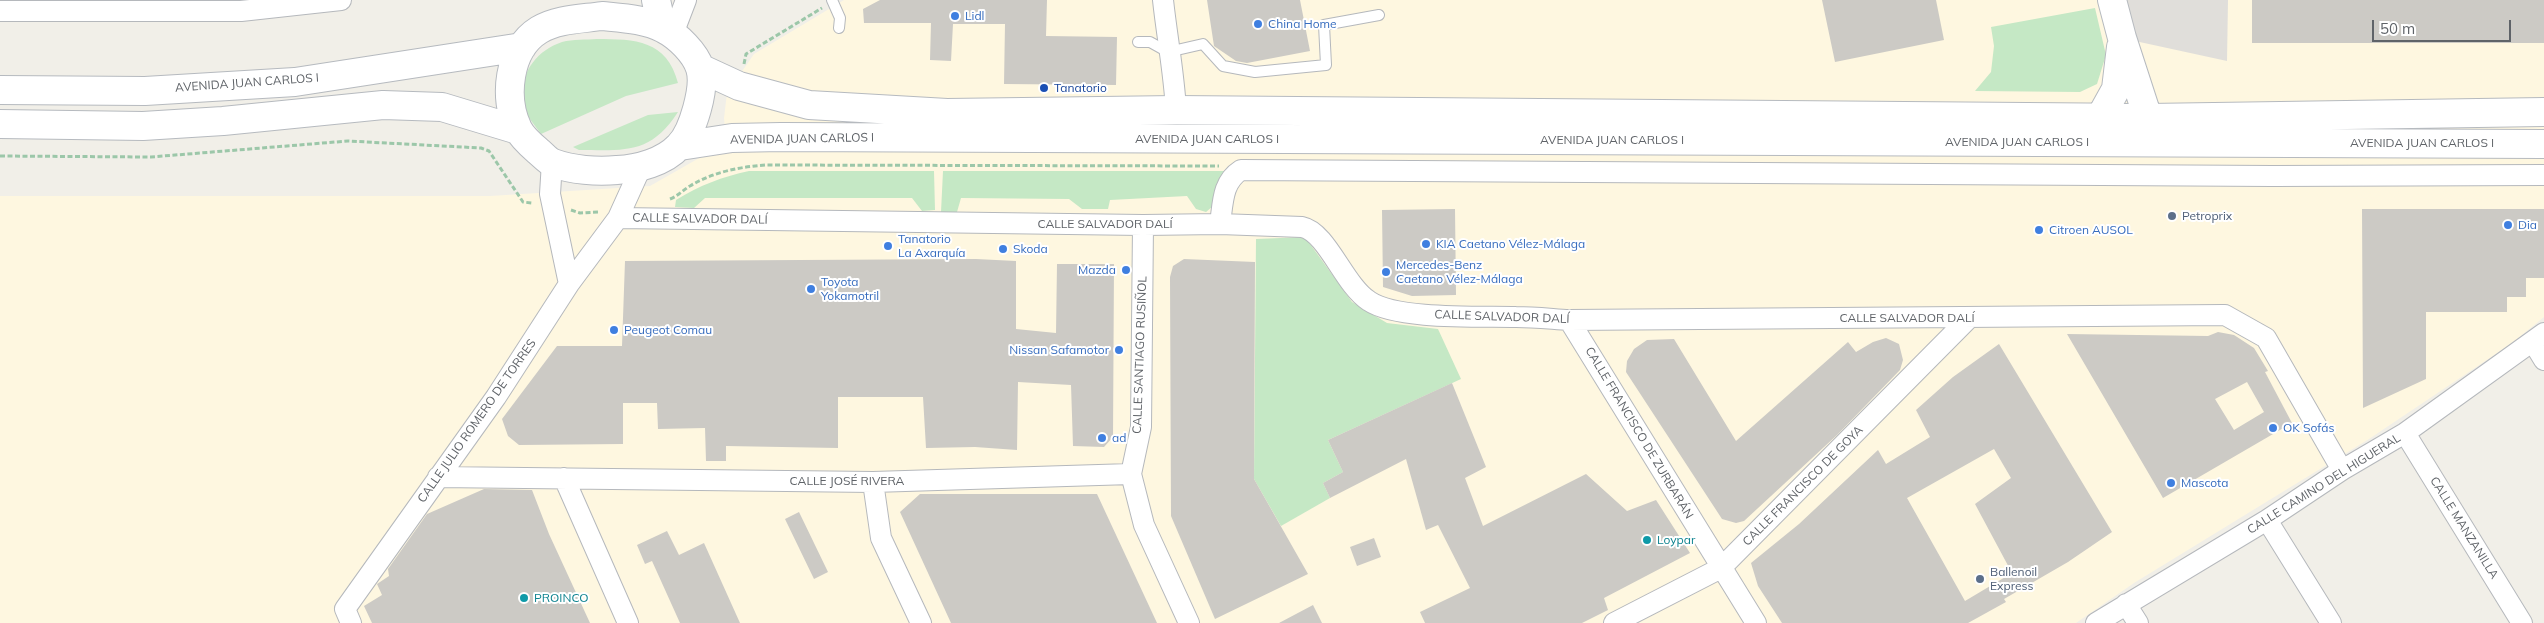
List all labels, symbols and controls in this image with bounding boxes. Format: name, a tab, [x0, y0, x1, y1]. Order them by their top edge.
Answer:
place label: Lidl	[965, 9, 984, 23]
marker: Lidl	[949, 10, 961, 22]
scale bar	[2374, 10, 2513, 42]
place label: China Home	[1268, 17, 1337, 31]
marker: China Home	[1252, 18, 1264, 30]
text: 50 m	[2380, 19, 2415, 38]
street label: AVENIDA JUAN CARLOS I	[175, 71, 319, 95]
place label: Tanatorio	[1054, 81, 1107, 95]
marker: Tanatorio	[1038, 82, 1050, 94]
street label: AVENIDA JUAN CARLOS I	[730, 131, 874, 147]
street label: AVENIDA JUAN CARLOS I	[1135, 132, 1279, 146]
street label: AVENIDA JUAN CARLOS I	[1540, 133, 1684, 147]
street label: AVENIDA JUAN CARLOS I	[1945, 135, 2089, 149]
street label: AVENIDA JUAN CARLOS I	[2350, 136, 2494, 150]
place label: Petroprix	[2182, 209, 2232, 223]
marker: Petroprix	[2166, 210, 2178, 222]
street label: CALLE SALVADOR DALÍ	[632, 211, 768, 227]
street label: CALLE SALVADOR DALÍ	[1037, 217, 1173, 231]
place label: Dia	[2518, 218, 2537, 232]
marker: Dia	[2502, 219, 2514, 231]
place label: Citroen AUSOL	[2049, 223, 2133, 237]
marker: Citroen AUSOL	[2033, 224, 2045, 236]
place label: Tanatorio La Axarquía	[898, 232, 965, 260]
place label: KIA Caetano Vélez-Málaga	[1436, 237, 1585, 251]
marker: KIA Caetano Vélez-Málaga	[1420, 238, 1432, 250]
marker: Tanatorio La Axarquía	[882, 240, 894, 252]
place label: Skoda	[1013, 242, 1048, 256]
marker: Skoda	[997, 243, 1009, 255]
place label: Mercedes-Benz Caetano Vélez-Málaga	[1396, 258, 1523, 286]
place label: Mazda	[1078, 263, 1116, 277]
marker: Mazda	[1120, 264, 1132, 276]
marker: Mercedes-Benz Caetano Vélez-Málaga	[1380, 266, 1392, 278]
place label: Toyota Yokamotril	[821, 275, 879, 303]
street label: CALLE SANTIAGO RUSIÑOL	[1130, 276, 1150, 434]
marker: Toyota Yokamotril	[805, 283, 817, 295]
street label: CALLE SALVADOR DALÍ	[1434, 307, 1570, 327]
street label: CALLE SALVADOR DALÍ	[1839, 311, 1975, 325]
place label: Peugeot Comau	[624, 323, 712, 337]
marker: Peugeot Comau	[608, 324, 620, 336]
street label: CALLE JULIO ROMERO DE TORRES	[415, 336, 539, 506]
place label: Nissan Safamotor	[1009, 343, 1109, 357]
marker: Nissan Safamotor	[1113, 344, 1125, 356]
street label: CALLE FRANCISCO DE ZURBARÁN	[1582, 344, 1696, 522]
place label: OK Sofás	[2283, 421, 2334, 435]
marker: OK Sofás	[2267, 422, 2279, 434]
street label: CALLE FRANCISCO DE GOYA	[1740, 423, 1866, 549]
place label: ad	[1112, 431, 1126, 445]
street label: CALLE CAMINO DEL HIGUERAL	[2245, 431, 2403, 537]
marker: ad	[1096, 432, 1108, 444]
street label: CALLE JOSÉ RIVERA	[790, 474, 904, 488]
street label: CALLE MANZANILLA	[2427, 474, 2501, 582]
place label: Mascota	[2181, 476, 2228, 490]
marker: Mascota	[2165, 477, 2177, 489]
place label: Loypar	[1657, 533, 1695, 547]
marker: Loypar	[1641, 534, 1653, 546]
place label: Ballenoil Express	[1990, 565, 2037, 593]
marker: Ballenoil Express	[1974, 573, 1986, 585]
place label: PROINCO	[534, 591, 589, 605]
marker: PROINCO	[518, 592, 530, 604]

